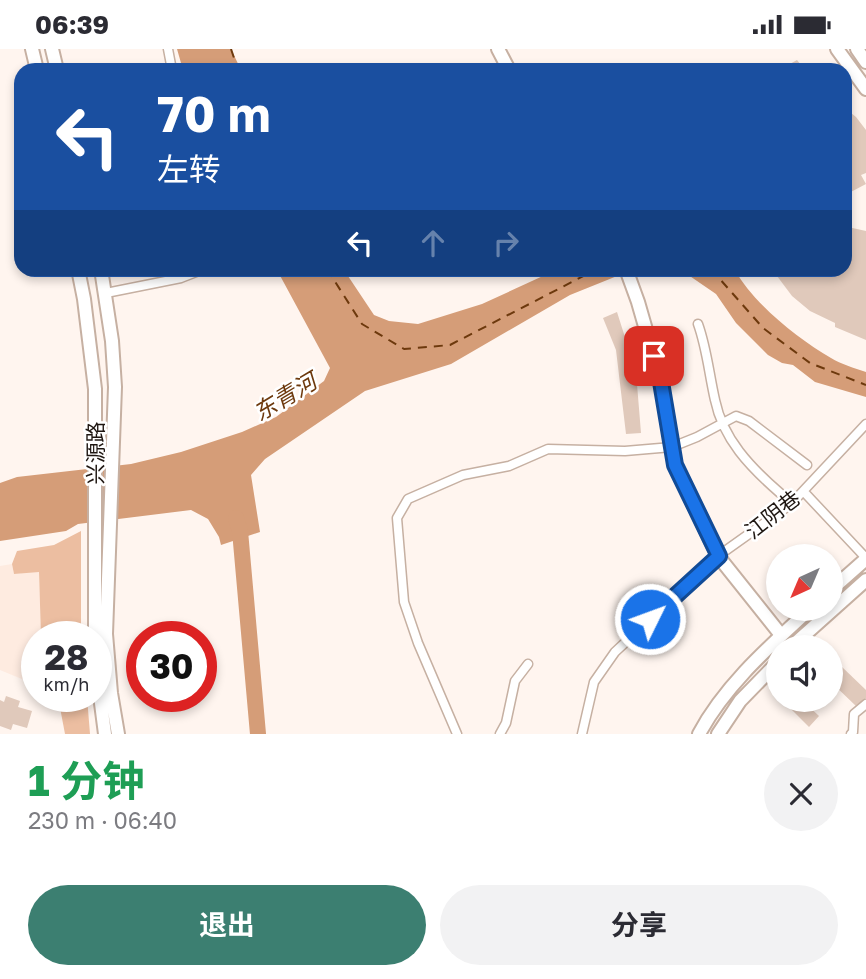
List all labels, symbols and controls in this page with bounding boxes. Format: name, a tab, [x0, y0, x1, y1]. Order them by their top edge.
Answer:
text: 06:39	[35, 9, 109, 40]
text: 70 m	[157, 84, 271, 143]
icon: left	[42, 91, 133, 182]
text: 左转	[157, 150, 221, 188]
icon: left	[341, 224, 379, 262]
icon: ahead	[414, 224, 452, 262]
icon: right	[487, 224, 525, 262]
pin	[624, 326, 684, 386]
icon: arrive	[635, 337, 673, 375]
water label: 东青河	[248, 364, 325, 426]
street label: 兴源路	[82, 422, 108, 485]
street label: 江阴巷	[740, 485, 805, 544]
north arrow	[766, 544, 844, 621]
map controls	[766, 544, 843, 712]
position arrow	[613, 582, 687, 656]
speed limit sign: 30	[126, 621, 217, 712]
button: sound	[766, 635, 843, 712]
text: 28	[45, 636, 88, 678]
text: km/h	[44, 673, 89, 695]
text: 1 分钟	[28, 755, 144, 805]
button: close	[764, 757, 838, 831]
text: 230 m · 06:40	[28, 806, 177, 834]
button: 退出	[28, 885, 426, 965]
button: 分享	[440, 885, 838, 965]

